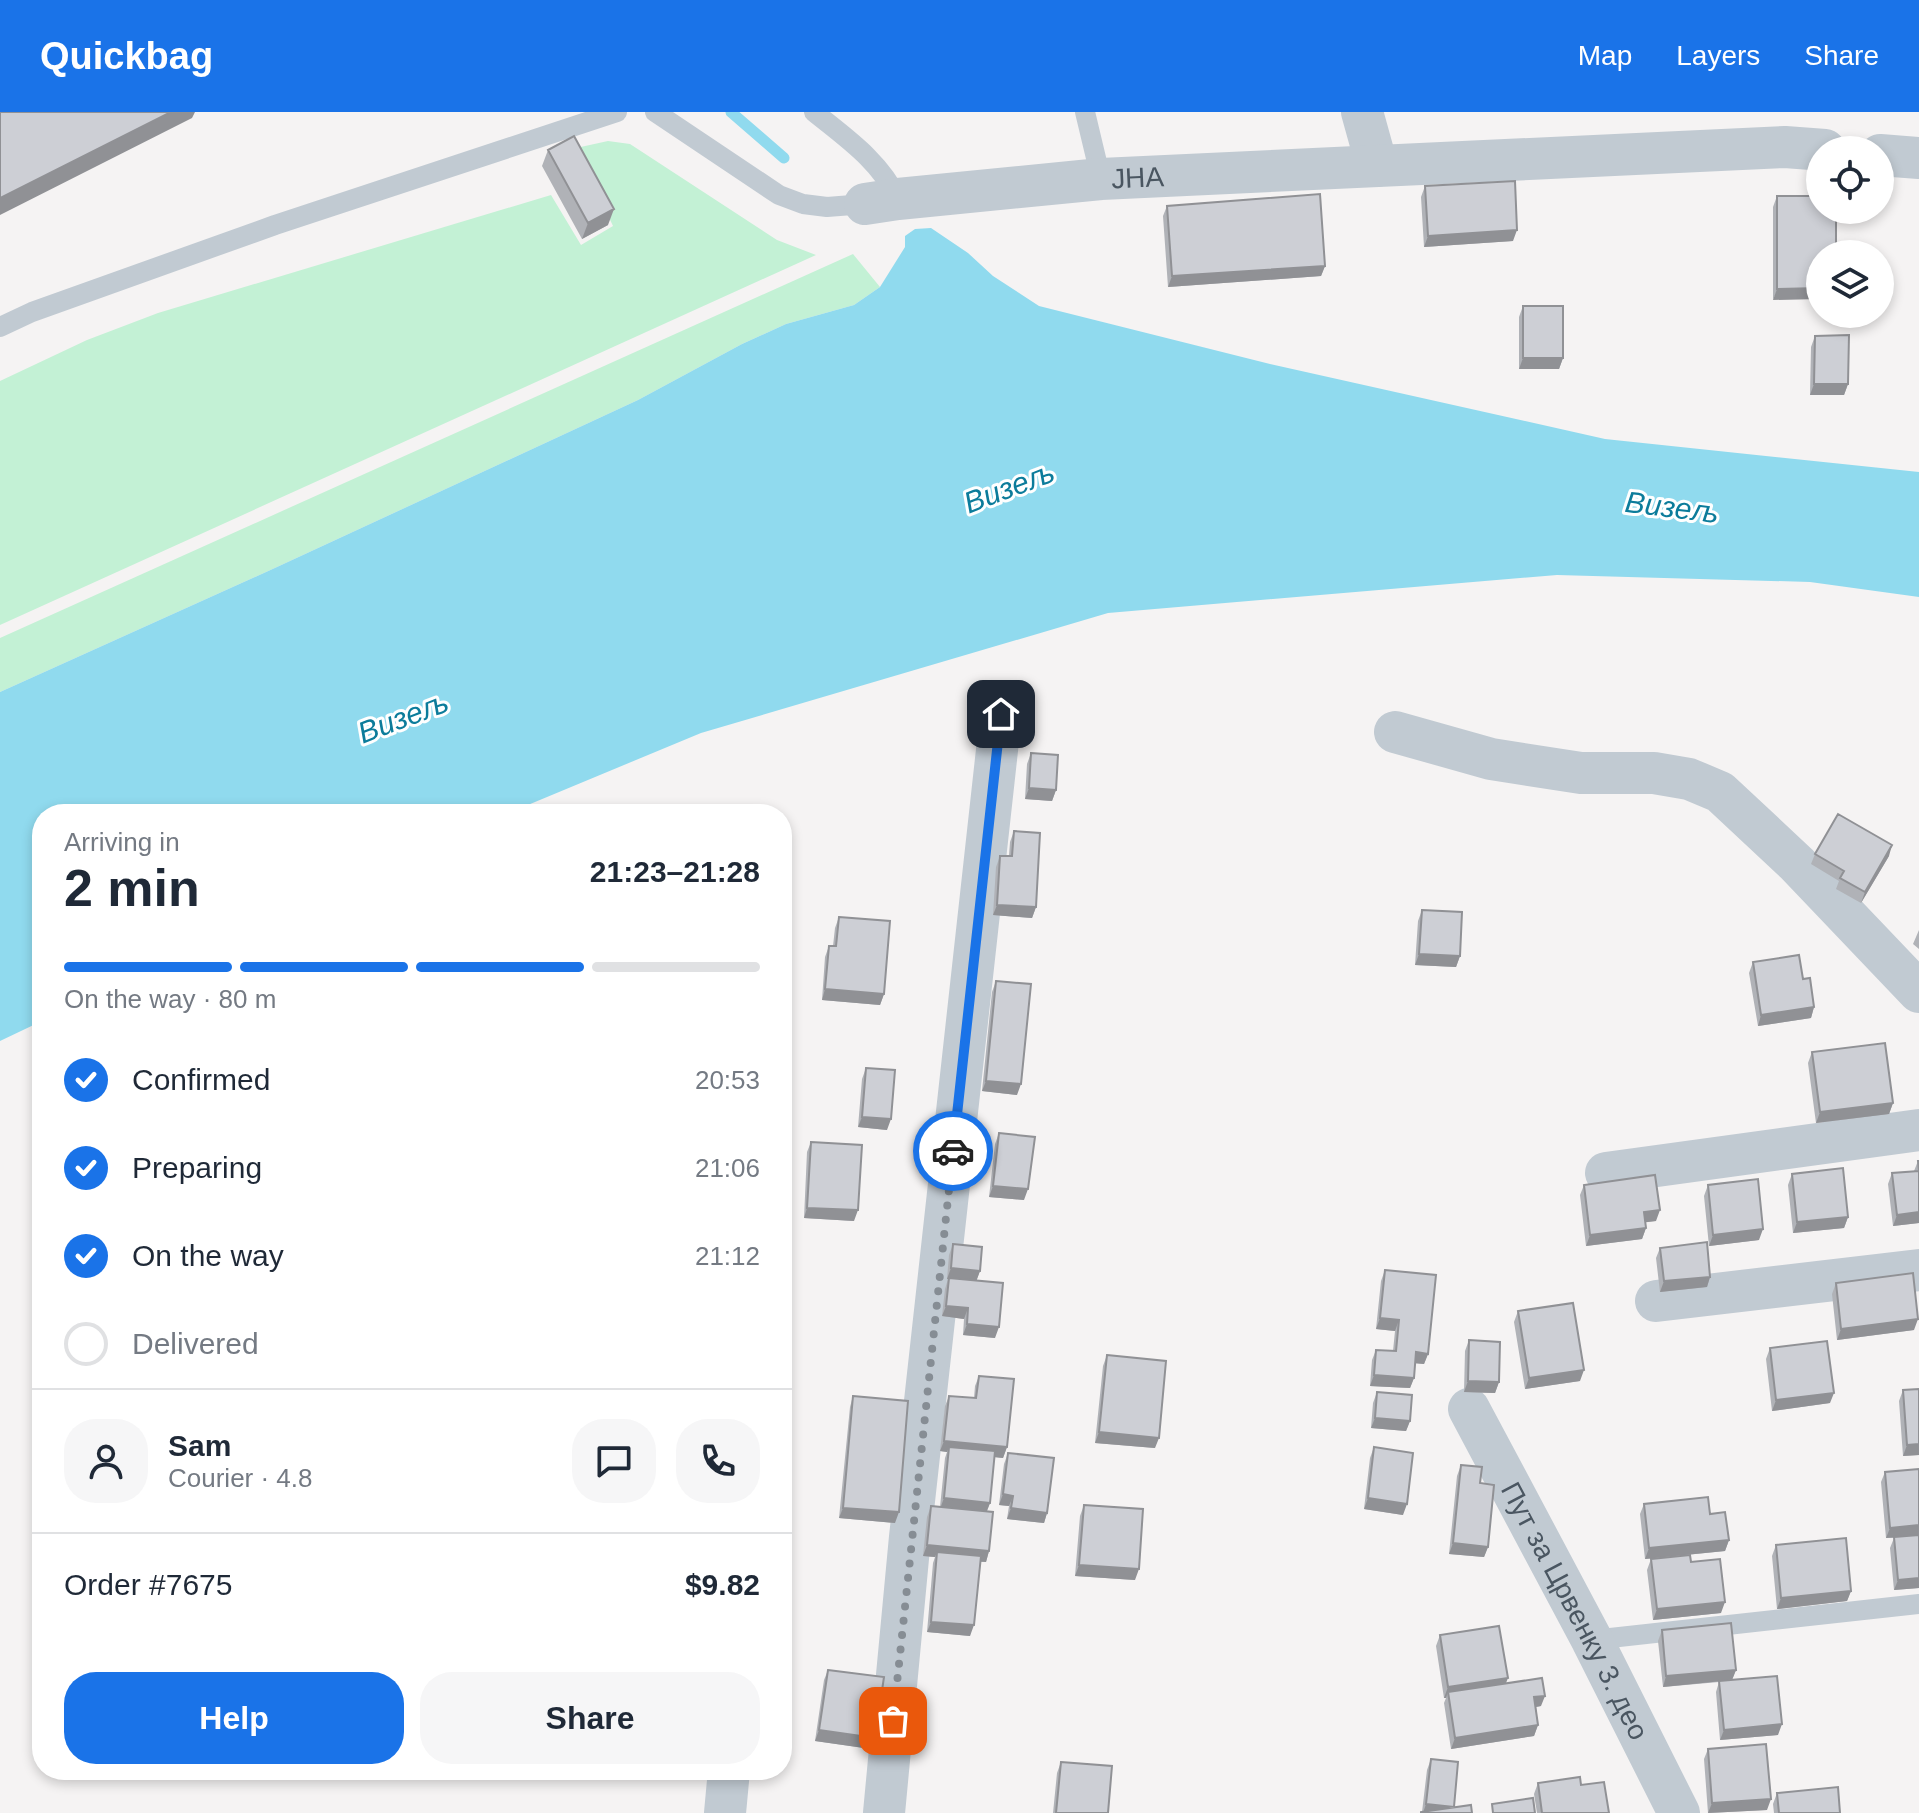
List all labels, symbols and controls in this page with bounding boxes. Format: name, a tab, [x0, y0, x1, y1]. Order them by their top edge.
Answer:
text: Quickbag	[40, 35, 213, 77]
text: Map	[1578, 40, 1632, 71]
text: Layers	[1676, 40, 1760, 71]
text: Share	[1804, 40, 1879, 71]
map controls	[1806, 136, 1894, 328]
button: locate	[1806, 136, 1894, 224]
street label: ЈНА	[1110, 161, 1165, 194]
button: layers	[1806, 240, 1894, 328]
water label: Визељ	[959, 455, 1059, 519]
water label: Визељ	[1623, 485, 1721, 529]
pin	[967, 680, 1035, 748]
water label: Визељ	[353, 685, 453, 749]
icon: home	[979, 692, 1023, 736]
text: Arriving in	[64, 827, 180, 857]
text: 21:23–21:28	[590, 855, 760, 888]
text: 2 min	[64, 859, 200, 917]
text: On the way · 80 m	[64, 984, 276, 1014]
icon: check	[64, 1058, 108, 1102]
text: Confirmed	[132, 1063, 270, 1096]
text: 20:53	[695, 1065, 760, 1095]
courier	[913, 1111, 993, 1191]
icon: car	[931, 1129, 975, 1173]
icon: check	[64, 1146, 108, 1190]
text: Preparing	[132, 1151, 262, 1184]
text: 21:06	[695, 1153, 760, 1183]
icon: check	[64, 1234, 108, 1278]
text: On the way	[132, 1239, 284, 1272]
text: 21:12	[695, 1241, 760, 1271]
text: Delivered	[132, 1327, 259, 1360]
button: person	[64, 1419, 148, 1503]
button: chat	[572, 1419, 656, 1503]
button: phone	[676, 1419, 760, 1503]
text: Sam	[168, 1429, 231, 1462]
text: Courier · 4.8	[168, 1463, 313, 1493]
street label: Пут за Црвенку 3. део	[1495, 1477, 1655, 1745]
text: Order #7675	[64, 1568, 232, 1601]
text: $9.82	[685, 1568, 760, 1601]
button: Help	[64, 1672, 404, 1764]
button: Share	[420, 1672, 760, 1764]
pin	[859, 1687, 927, 1755]
icon: bag	[871, 1699, 915, 1743]

